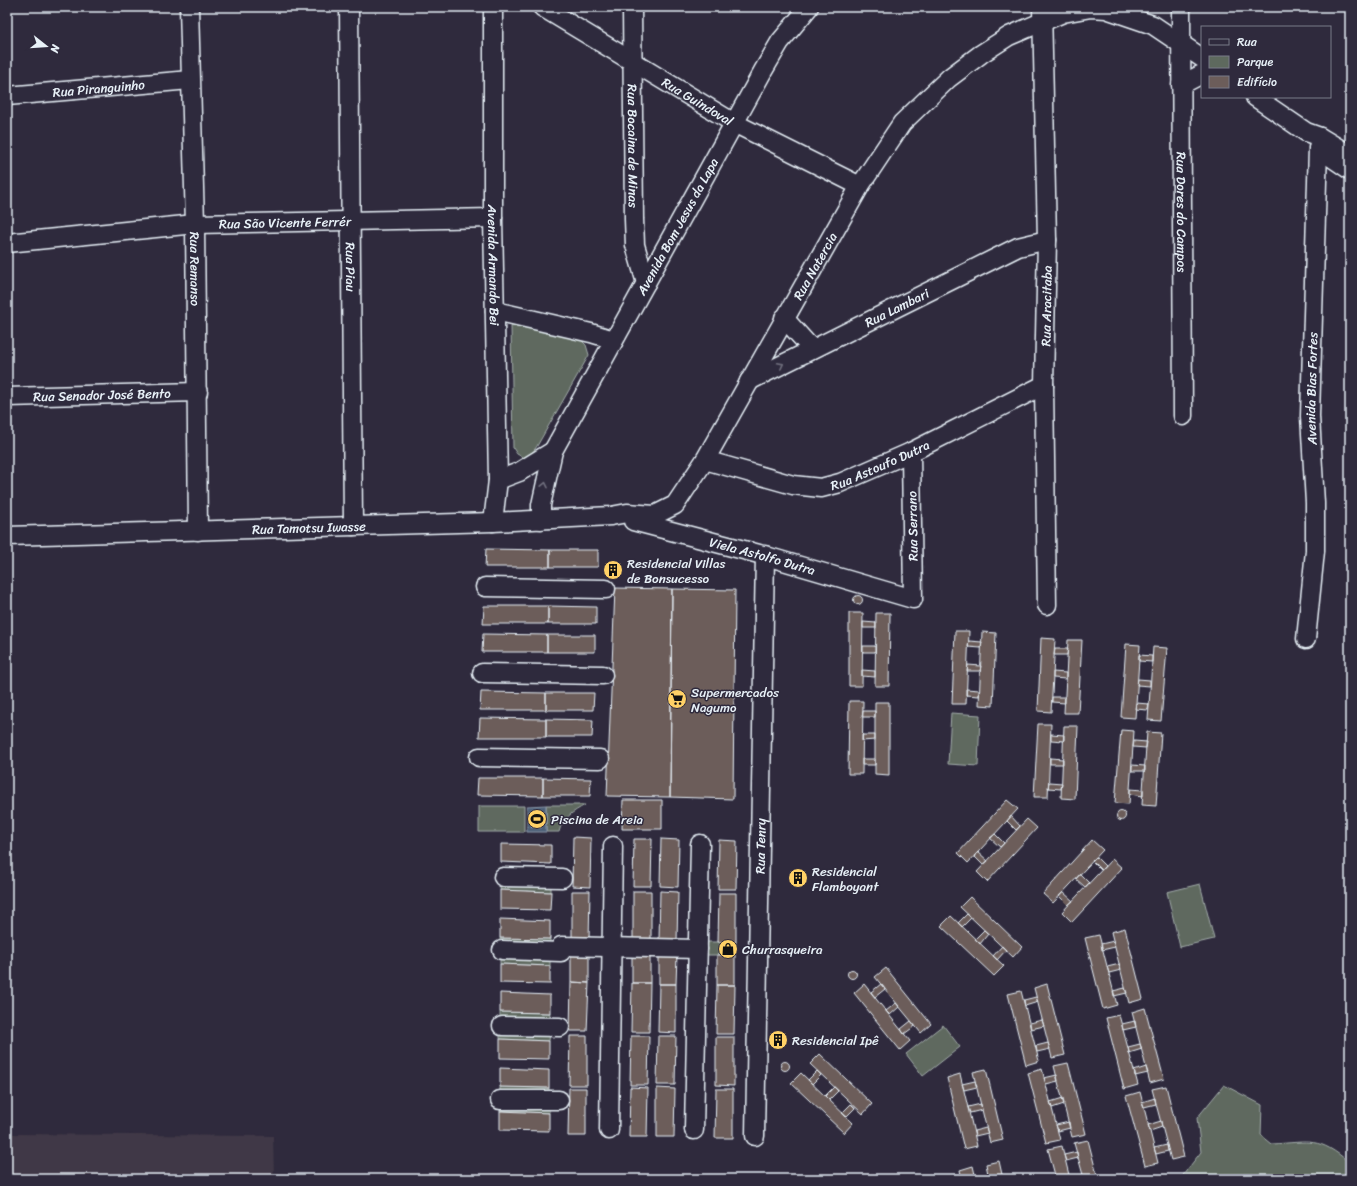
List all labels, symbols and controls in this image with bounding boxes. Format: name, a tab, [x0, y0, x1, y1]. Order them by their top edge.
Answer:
north arrow	[26, 26, 66, 66]
legend	[1201, 26, 1331, 98]
text: Rua	[1237, 31, 1258, 53]
text: N	[45, 41, 66, 56]
text: Parque	[1237, 51, 1274, 73]
street label: Rua Guindoval	[657, 71, 738, 132]
text: Edifício	[1237, 71, 1277, 93]
street label: Rua Piranguinho	[52, 73, 146, 104]
street label: Rua Bocaina de Minas	[621, 84, 645, 208]
street label: Rua Dores do Campos	[1170, 152, 1193, 273]
street label: Avenida Bom Jesus da Lapa	[630, 153, 725, 300]
street label: Avenida Armando Bei	[481, 203, 506, 326]
street label: Rua São Vicente Ferrér	[219, 210, 352, 236]
street label: Rua Natercia	[787, 228, 844, 304]
street label: Rua Remanso	[183, 232, 207, 307]
street label: Rua Piau	[339, 242, 362, 292]
street label: Rua Aracitaba	[1034, 265, 1059, 347]
street label: Rua Lambari	[861, 282, 934, 334]
street label: Avenida Bias Fortes	[1299, 331, 1325, 447]
one-way arrow	[776, 362, 784, 370]
street label: Rua Senador José Bento	[33, 382, 171, 408]
street label: Rua Astoufo Dutra	[828, 433, 934, 497]
one-way arrow	[541, 482, 549, 488]
street label: Rua Serrano	[900, 490, 925, 561]
street label: Rua Tamotsu Iwasse	[252, 515, 366, 541]
street label: Viela Astolfo Dutra	[707, 530, 819, 582]
place label: Residencial Villas de Bonsucesso	[627, 552, 725, 590]
building icon: Residencial Villas de Bonsucesso	[602, 559, 624, 581]
place label: Supermercados Nagumo	[691, 681, 780, 719]
supermarket icon: Supermercados Nagumo	[666, 688, 688, 710]
sports icon: Piscina de Areia	[526, 808, 548, 830]
place label: Piscina de Areia	[551, 808, 644, 831]
street label: Rua Tenry	[749, 818, 772, 874]
place label: Residencial Flamboyant	[812, 860, 879, 898]
building icon: Residencial Flamboyant	[787, 867, 809, 889]
shop icon: Churrasqueira	[717, 938, 739, 960]
place label: Churrasqueira	[742, 938, 823, 961]
building icon: Residencial Ipê	[767, 1029, 789, 1051]
place label: Residencial Ipê	[792, 1029, 879, 1052]

